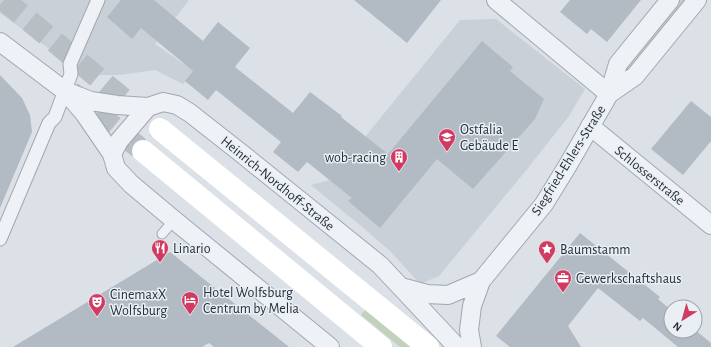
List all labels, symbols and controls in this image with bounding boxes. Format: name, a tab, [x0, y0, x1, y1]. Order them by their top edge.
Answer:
street label: Siegfried-Ehlers-Straße	[529, 103, 608, 218]
place label: Ostfalia Gebäude E	[460, 123, 518, 153]
school or university icon: Ostfalia Gebäude E	[437, 127, 457, 152]
street label: Heinrich-Nordhoff-Straße	[218, 134, 337, 234]
street label: Schlosserstraße	[612, 143, 687, 208]
building icon: wob-racing	[389, 147, 409, 172]
place label: wob-racing	[325, 151, 386, 165]
restaurant icon: Linario	[150, 238, 170, 263]
place icon: Baumstamm	[537, 239, 557, 264]
place label: Linario	[173, 242, 211, 256]
place label: Baumstamm	[560, 243, 630, 257]
office icon: Gewerkschaftshaus	[553, 268, 573, 293]
place label: Gewerkschaftshaus	[576, 272, 681, 286]
place label: Hotel Wolfsburg Centrum by Melia	[203, 286, 300, 316]
place label: CinemaxX Wolfsburg	[110, 288, 167, 318]
hotel icon: Hotel Wolfsburg Centrum by Melia	[180, 290, 200, 315]
theatre icon: CinemaxX Wolfsburg	[87, 292, 107, 317]
north arrow	[663, 299, 703, 339]
text: N	[671, 320, 684, 333]

